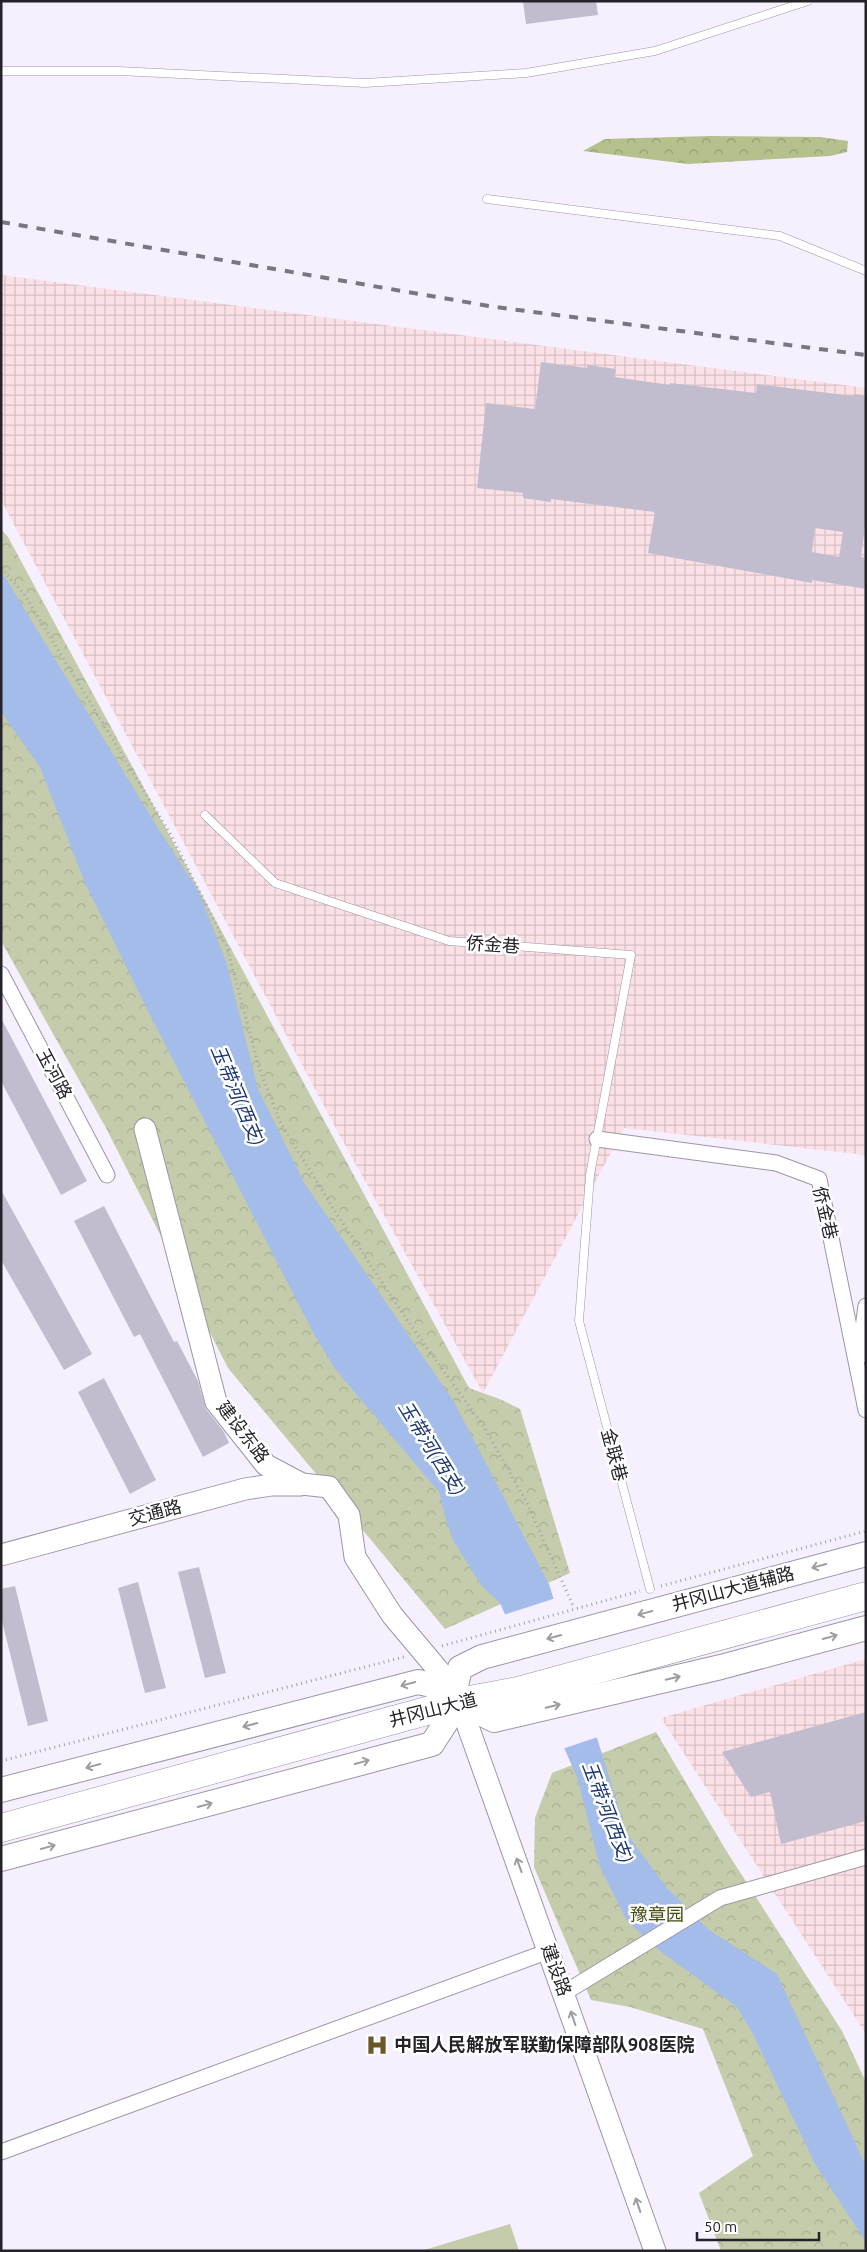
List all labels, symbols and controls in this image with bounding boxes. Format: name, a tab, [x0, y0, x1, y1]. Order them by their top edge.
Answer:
street label: 侨金巷	[465, 932, 521, 956]
water label: 玉带河(西支)	[207, 1041, 269, 1149]
street label: 玉河路	[33, 1045, 76, 1102]
street label: 侨金巷	[810, 1184, 842, 1241]
street label: 建设东路	[214, 1397, 274, 1466]
water label: 玉带河(西支)	[394, 1397, 470, 1499]
street label: 金联巷	[598, 1426, 632, 1483]
street label: 交通路	[126, 1495, 183, 1529]
street label: 井冈山大道辅路	[669, 1562, 796, 1614]
one-way arrow	[811, 1562, 827, 1572]
one-way arrow	[637, 1609, 653, 1618]
one-way arrow	[822, 1632, 838, 1642]
one-way arrow	[546, 1633, 562, 1643]
one-way arrow	[664, 1673, 680, 1682]
one-way arrow	[400, 1680, 416, 1690]
street label: 井冈山大道	[387, 1688, 479, 1730]
one-way arrow	[545, 1701, 561, 1710]
one-way arrow	[243, 1721, 259, 1730]
one-way arrow	[354, 1757, 370, 1767]
water label: 玉带河(西支)	[579, 1758, 637, 1866]
one-way arrow	[86, 1762, 102, 1771]
one-way arrow	[197, 1799, 213, 1809]
one-way arrow	[40, 1842, 56, 1851]
one-way arrow	[514, 1858, 523, 1873]
park label: 豫章园	[630, 1904, 684, 1924]
street label: 建设路	[538, 1941, 576, 1998]
one-way arrow	[568, 2011, 577, 2027]
hospital icon: 中国人民解放军联勤保障部队908医院	[364, 2032, 390, 2058]
place label: 中国人民解放军联勤保障部队908医院	[394, 2034, 694, 2054]
one-way arrow	[633, 2197, 643, 2213]
scale bar	[697, 2210, 820, 2242]
text: 50 m	[704, 2218, 737, 2235]

